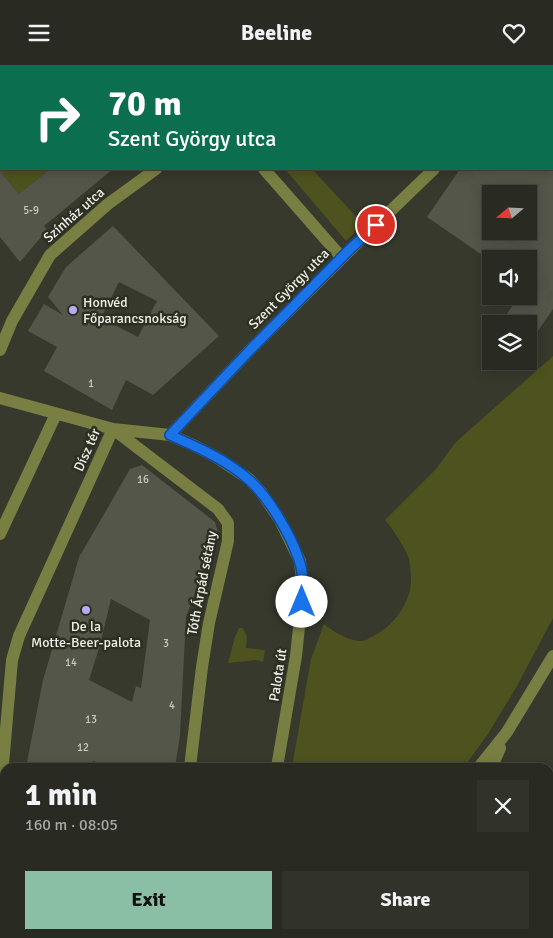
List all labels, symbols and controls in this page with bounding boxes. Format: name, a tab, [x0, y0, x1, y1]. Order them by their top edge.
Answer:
icon: menu	[25, 19, 53, 47]
text: Beeline	[241, 19, 312, 46]
icon: heart	[500, 19, 528, 47]
text: 70 m	[108, 82, 182, 125]
icon: right	[25, 85, 90, 150]
text: Szent György utca	[108, 125, 276, 152]
street label: Színház utca	[40, 184, 108, 246]
north arrow	[482, 185, 538, 240]
map controls	[482, 185, 537, 370]
house number: 5-9	[23, 204, 39, 217]
pin	[355, 204, 397, 246]
icon: arrive	[362, 211, 390, 239]
street label: Szent György utca	[245, 245, 333, 333]
button: sound	[482, 250, 537, 305]
place label: Honvéd Főparancsnokság	[83, 294, 187, 327]
marker: Honvéd Főparancsnokság	[67, 304, 79, 316]
button: layers	[482, 315, 537, 370]
house number: 1	[88, 377, 94, 390]
street label: Dísz tér	[70, 425, 104, 474]
house number: 16	[137, 473, 149, 486]
street label: Tóth Árpád sétány	[184, 529, 221, 637]
position arrow	[275, 575, 327, 627]
marker: De la Motte-Beer-palota	[80, 604, 92, 616]
place label: De la Motte-Beer-palota	[31, 618, 141, 651]
house number: 3	[163, 637, 169, 650]
street label: Palota út	[265, 647, 291, 703]
house number: 14	[65, 656, 77, 669]
house number: 4	[169, 699, 175, 712]
house number: 13	[85, 713, 97, 726]
house number: 12	[77, 741, 89, 754]
text: 1 min	[25, 777, 97, 814]
button: close	[477, 780, 529, 832]
text: 160 m · 08:05	[25, 815, 118, 835]
button: Exit	[25, 871, 272, 929]
button: Share	[282, 871, 529, 929]

